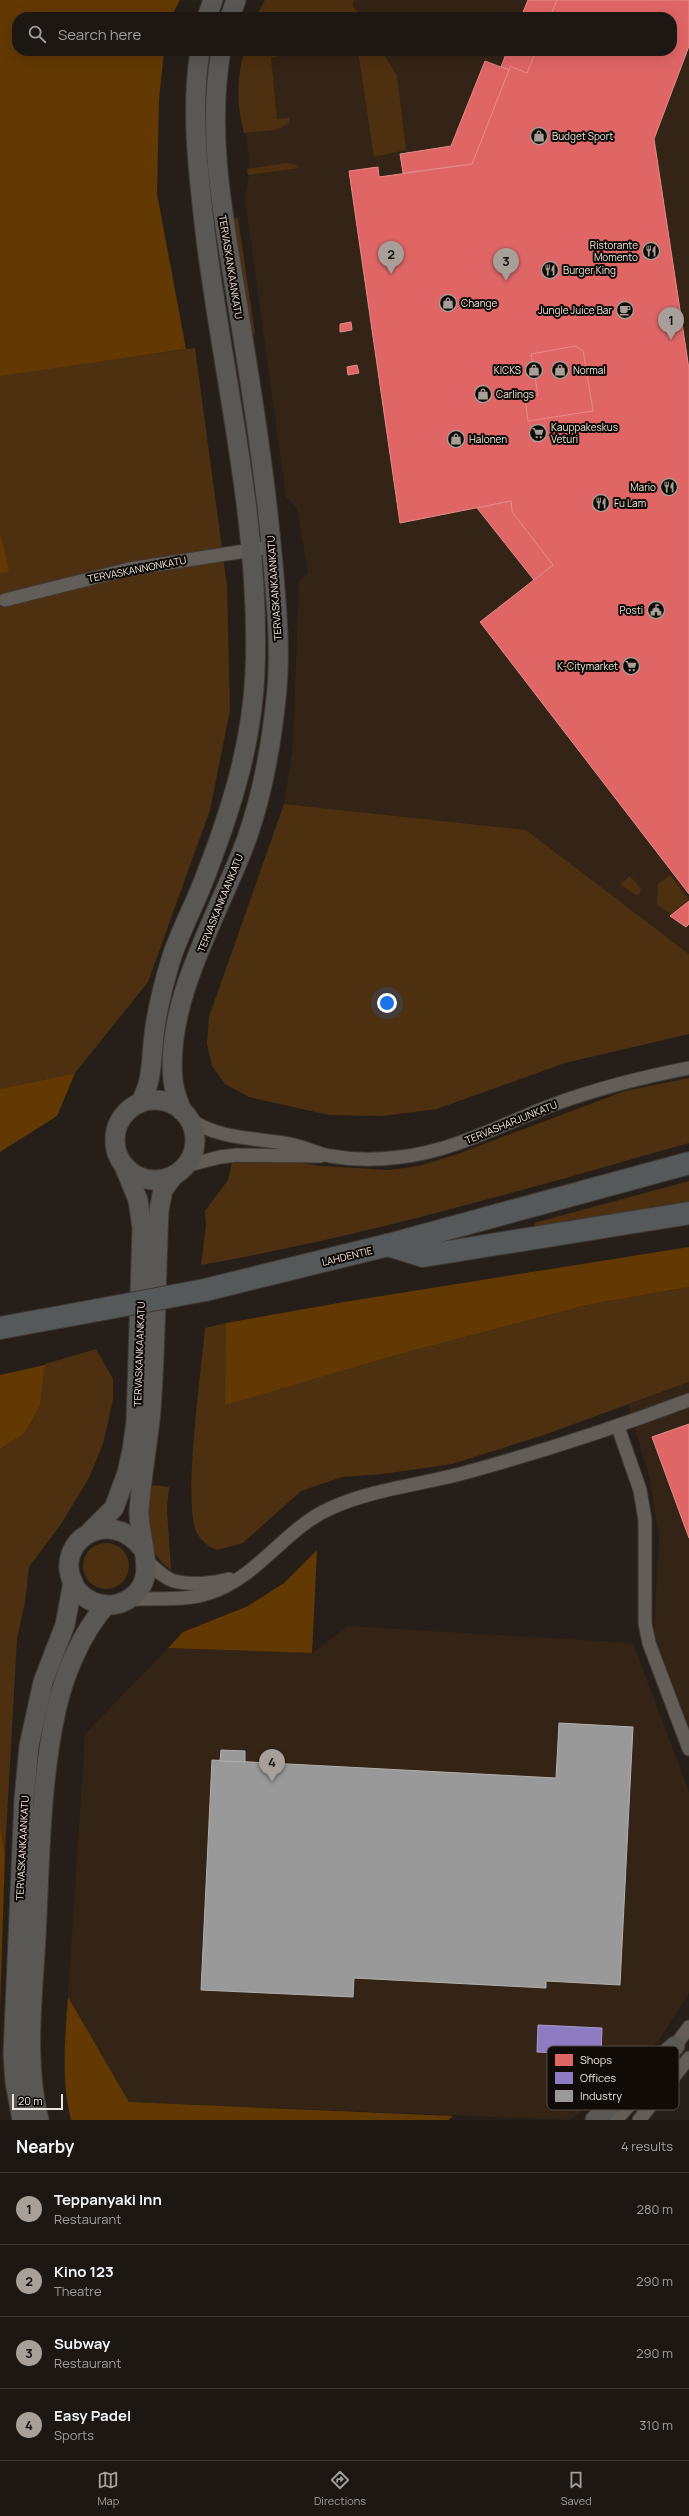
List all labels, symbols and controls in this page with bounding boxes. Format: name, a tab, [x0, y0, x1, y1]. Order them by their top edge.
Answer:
search box	[12, 12, 677, 56]
icon: search	[26, 23, 48, 45]
text: Search here	[58, 24, 141, 45]
shop icon: Budget Sport	[529, 126, 549, 146]
place label: Budget Sport	[552, 129, 613, 143]
street label: TERVASKANKAANKATU	[216, 214, 246, 320]
place label: Ristorante Momento	[590, 238, 638, 264]
pin: 2	[378, 241, 404, 274]
restaurant icon: Ristorante Momento	[641, 241, 661, 261]
pin: 3	[493, 248, 519, 281]
restaurant icon: Burger King	[540, 260, 560, 280]
place label: Burger King	[563, 263, 616, 277]
shop icon: Change	[438, 293, 458, 313]
place label: Change	[461, 296, 498, 310]
cafe icon: Jungle Juice Bar	[615, 300, 635, 320]
place label: Jungle Juice Bar	[538, 303, 612, 317]
pin: 1	[658, 307, 684, 340]
shop icon: KICKS	[524, 360, 544, 380]
shop icon: Normal	[550, 360, 570, 380]
place label: KICKS	[494, 363, 521, 377]
place label: Normal	[573, 363, 606, 377]
shop icon: Carlings	[473, 384, 493, 404]
place label: Carlings	[496, 387, 534, 401]
place label: Kauppakeskus Veturi	[551, 420, 618, 446]
supermarket icon: Kauppakeskus Veturi	[528, 423, 548, 443]
shop icon: Halonen	[446, 429, 466, 449]
place label: Halonen	[469, 432, 507, 446]
restaurant icon: Mario	[659, 477, 679, 497]
place label: Mario	[630, 480, 656, 494]
restaurant icon: Fu Lam	[591, 493, 611, 513]
place label: Fu Lam	[614, 496, 646, 510]
street label: TERVASKANKAANKATU	[263, 535, 285, 641]
street label: TERVASKANNONKATU	[86, 553, 188, 585]
public building icon: Posti	[646, 600, 666, 620]
place label: Posti	[620, 603, 643, 617]
supermarket icon: K-Citymarket	[621, 656, 641, 676]
place label: K-Citymarket	[557, 659, 618, 673]
street label: TERVASKANKAANKATU	[194, 852, 246, 954]
your location	[377, 993, 397, 1013]
street label: TERVASHARJUNKATU	[463, 1097, 559, 1147]
street label: LAHDENTIE	[320, 1243, 374, 1269]
street label: TERVASKANKAANKATU	[130, 1301, 148, 1407]
pin: 4	[259, 1749, 285, 1782]
street label: TERVASKANKAANKATU	[12, 1795, 32, 1901]
legend	[547, 2046, 679, 2110]
text: Shops	[580, 2052, 612, 2067]
text: Offices	[580, 2070, 616, 2085]
text: Industry	[580, 2088, 622, 2103]
scale bar	[12, 2092, 63, 2111]
text: 20 m	[18, 2093, 43, 2108]
text: Nearby	[16, 2135, 74, 2158]
text: 4 results	[621, 2137, 673, 2155]
text: Teppanyaki Inn	[54, 2189, 162, 2210]
text: 1	[26, 2200, 32, 2218]
text: 280 m	[636, 2200, 673, 2218]
text: Restaurant	[54, 2210, 121, 2228]
text: Kino 123	[54, 2261, 114, 2282]
text: 2	[25, 2272, 33, 2290]
text: 290 m	[636, 2272, 673, 2290]
text: Theatre	[54, 2282, 102, 2300]
text: Subway	[54, 2333, 110, 2354]
text: 3	[25, 2344, 33, 2362]
text: 290 m	[636, 2344, 673, 2362]
text: Restaurant	[54, 2354, 121, 2372]
text: Easy Padel	[54, 2405, 131, 2426]
text: 4	[25, 2416, 33, 2434]
text: 310 m	[639, 2416, 673, 2434]
text: Sports	[54, 2426, 94, 2444]
tab: Map	[97, 2469, 119, 2508]
tab: Directions	[314, 2469, 366, 2508]
tab: Saved	[561, 2469, 592, 2508]

